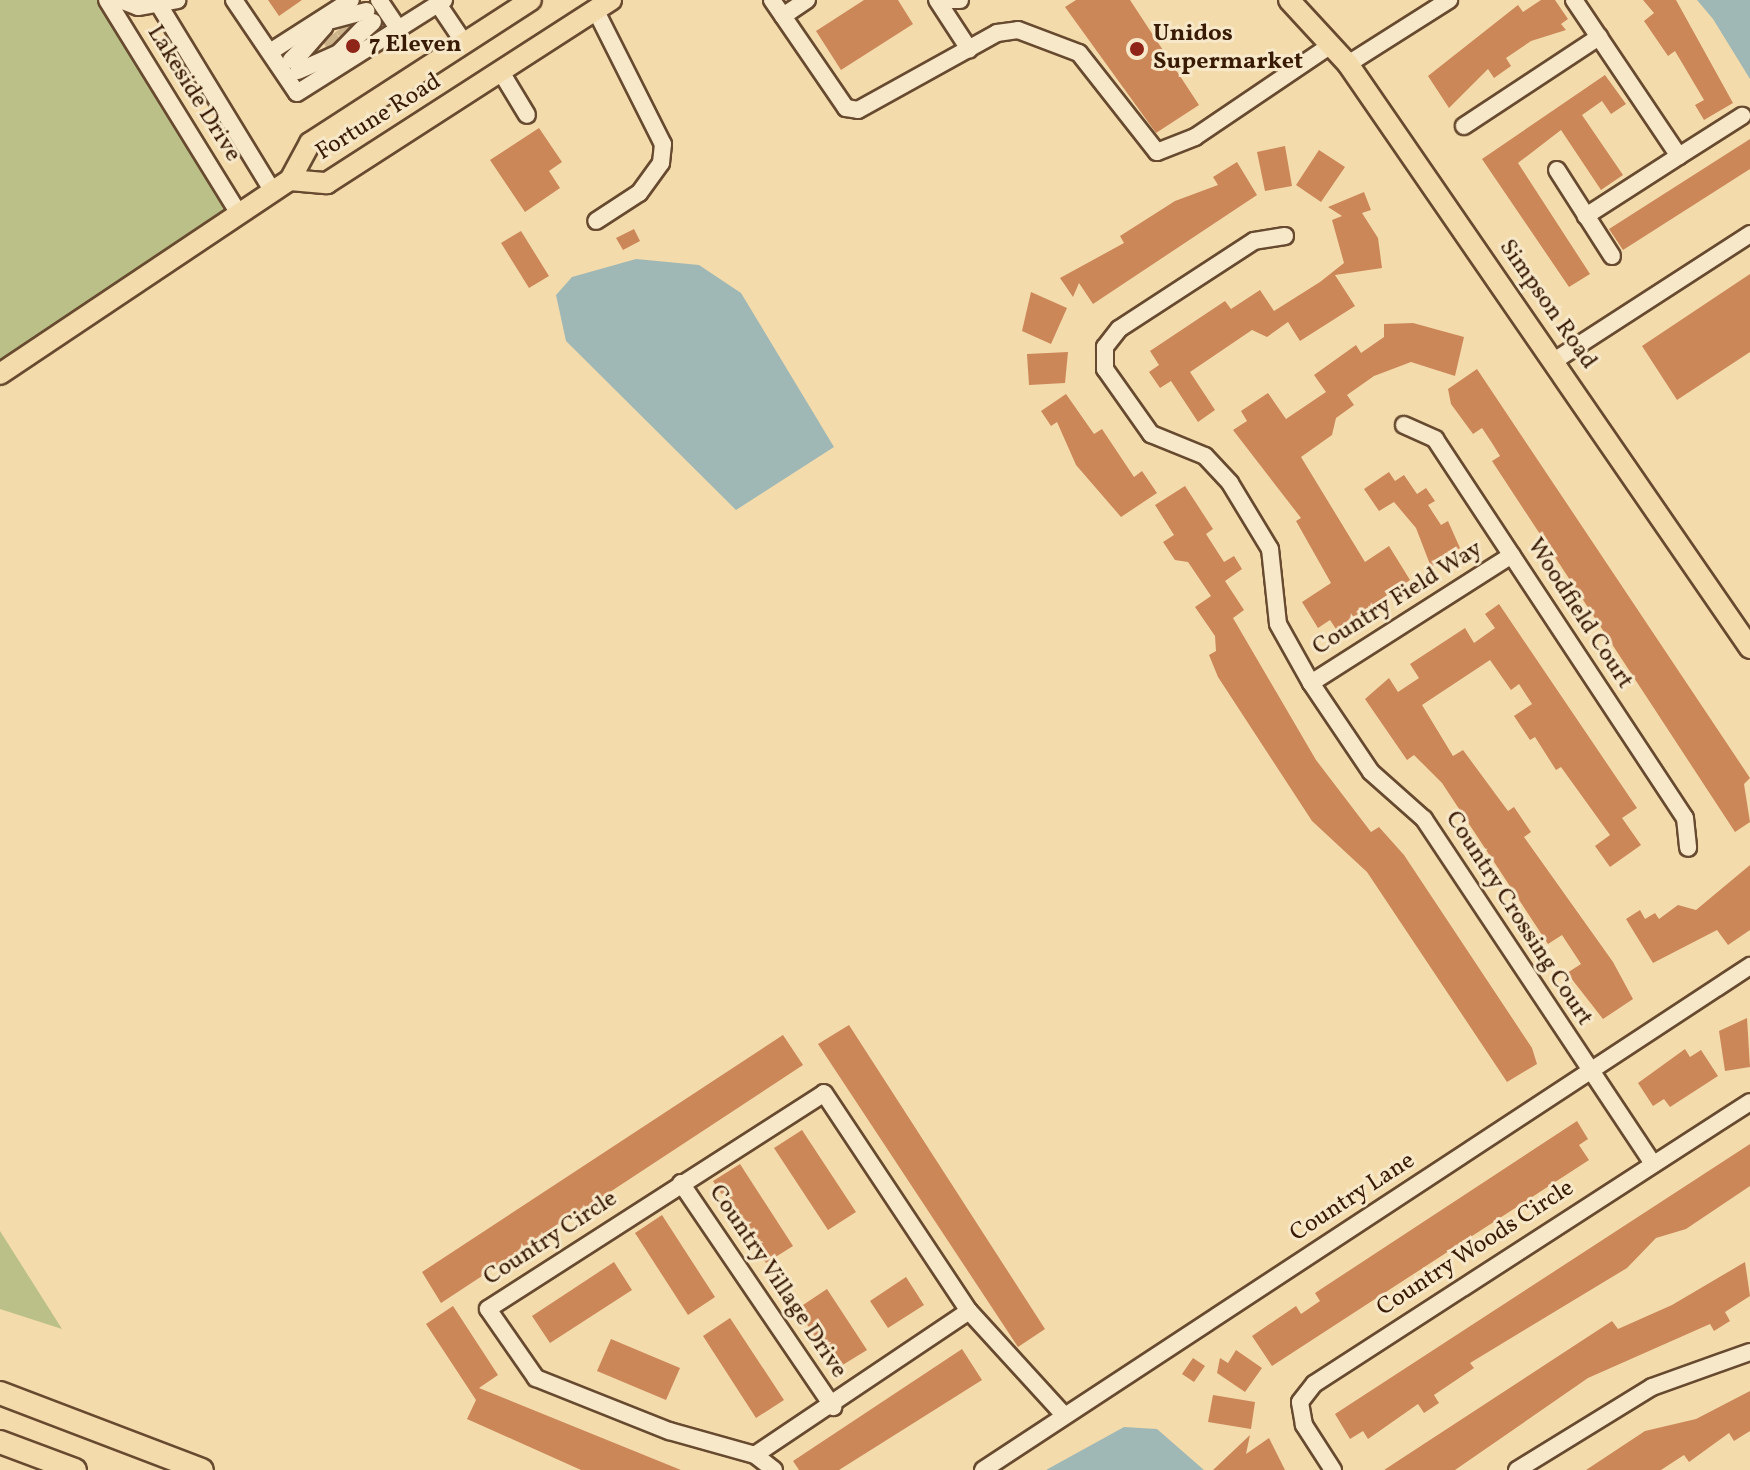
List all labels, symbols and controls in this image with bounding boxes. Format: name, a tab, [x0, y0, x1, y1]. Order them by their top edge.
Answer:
street label: Lakeside Drive	[140, 21, 246, 167]
place label: Unidos Supermarket	[1153, 21, 1303, 77]
place label: 7 Eleven	[369, 32, 462, 60]
marker: 7 Eleven	[344, 37, 362, 55]
marker: Unidos Supermarket	[1128, 40, 1146, 58]
street label: Fortune Road	[311, 68, 447, 168]
street label: Simpson Road	[1492, 235, 1602, 375]
street label: Woodfield Court	[1520, 533, 1638, 695]
street label: Country Field Way	[1307, 535, 1489, 663]
street label: Country Crossing Court	[1438, 806, 1598, 1032]
street label: Country Lane	[1285, 1147, 1421, 1249]
street label: Country Woods Circle	[1372, 1174, 1580, 1324]
street label: Country Village Drive	[701, 1179, 853, 1385]
street label: Country Circle	[478, 1185, 624, 1293]

